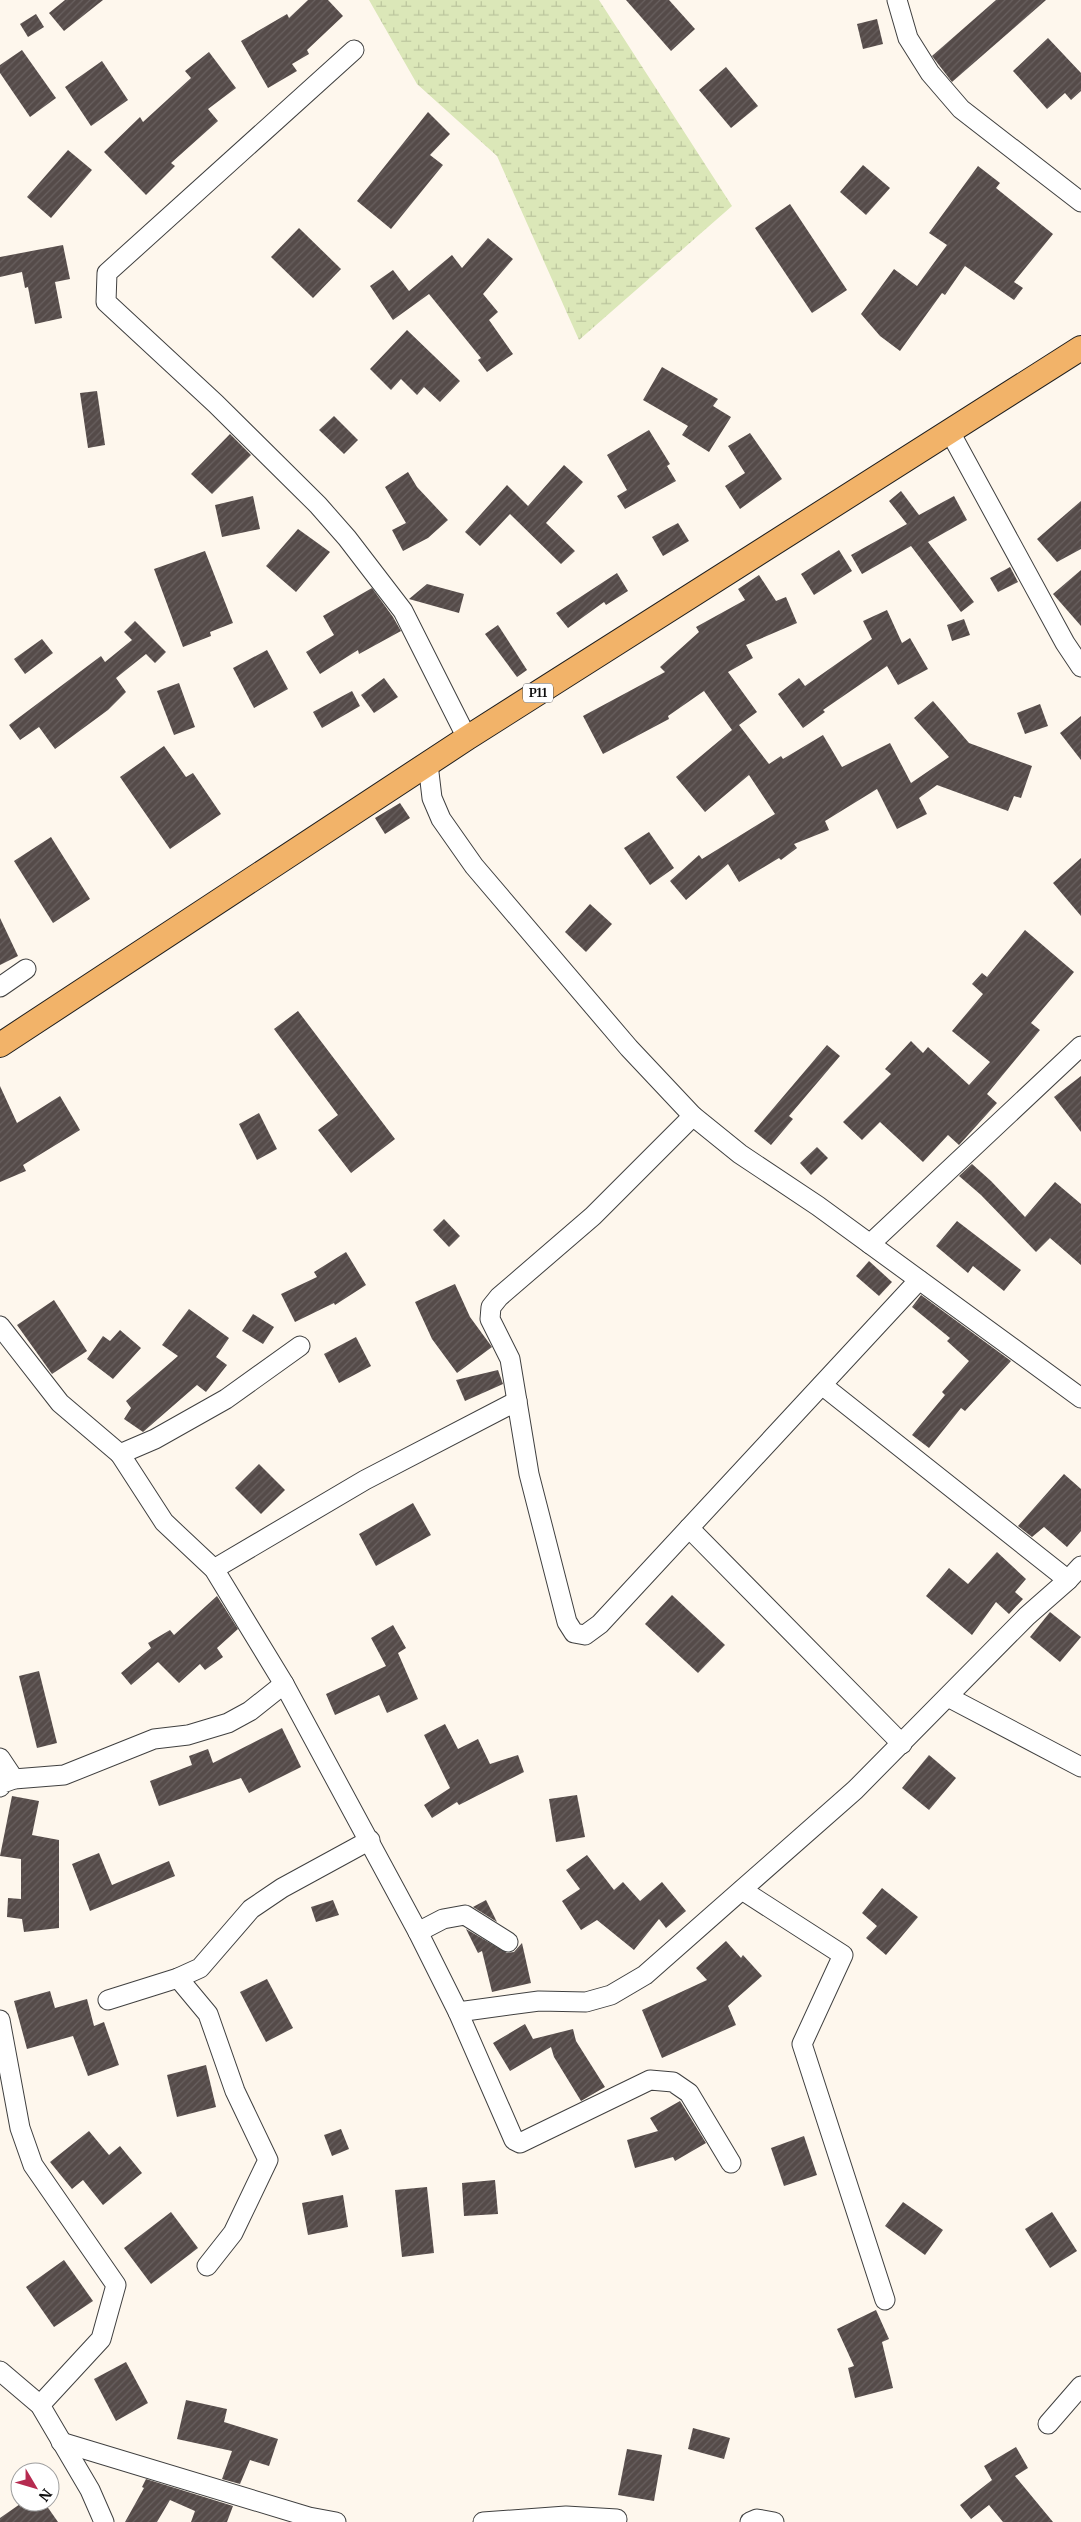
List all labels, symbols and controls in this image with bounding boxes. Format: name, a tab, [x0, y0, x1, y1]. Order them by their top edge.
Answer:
road number: P11	[523, 684, 553, 702]
north arrow	[10, 2462, 60, 2512]
text: N	[35, 2485, 56, 2505]

